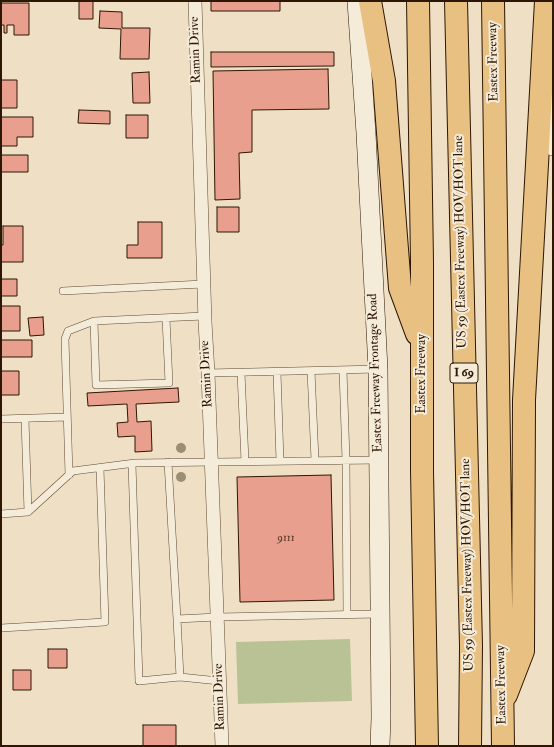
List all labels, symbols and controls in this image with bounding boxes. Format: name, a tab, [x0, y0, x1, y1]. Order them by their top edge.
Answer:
street label: Ramin Drive	[187, 16, 205, 84]
street label: Eastex Freeway	[486, 22, 502, 102]
street label: US 59 (Eastex Freeway) HOV/HOT lane	[451, 135, 471, 349]
street label: Eastex Freeway Frontage Road	[365, 293, 387, 453]
street label: Eastex Freeway	[414, 334, 430, 414]
street label: Ramin Drive	[197, 340, 217, 408]
road number: I 69	[450, 363, 478, 383]
street label: US 59 (Eastex Freeway) HOV/HOT lane	[458, 458, 478, 672]
house number: 9111	[277, 532, 295, 546]
street label: Eastex Freeway	[494, 645, 510, 725]
street label: Ramin Drive	[211, 663, 229, 731]

